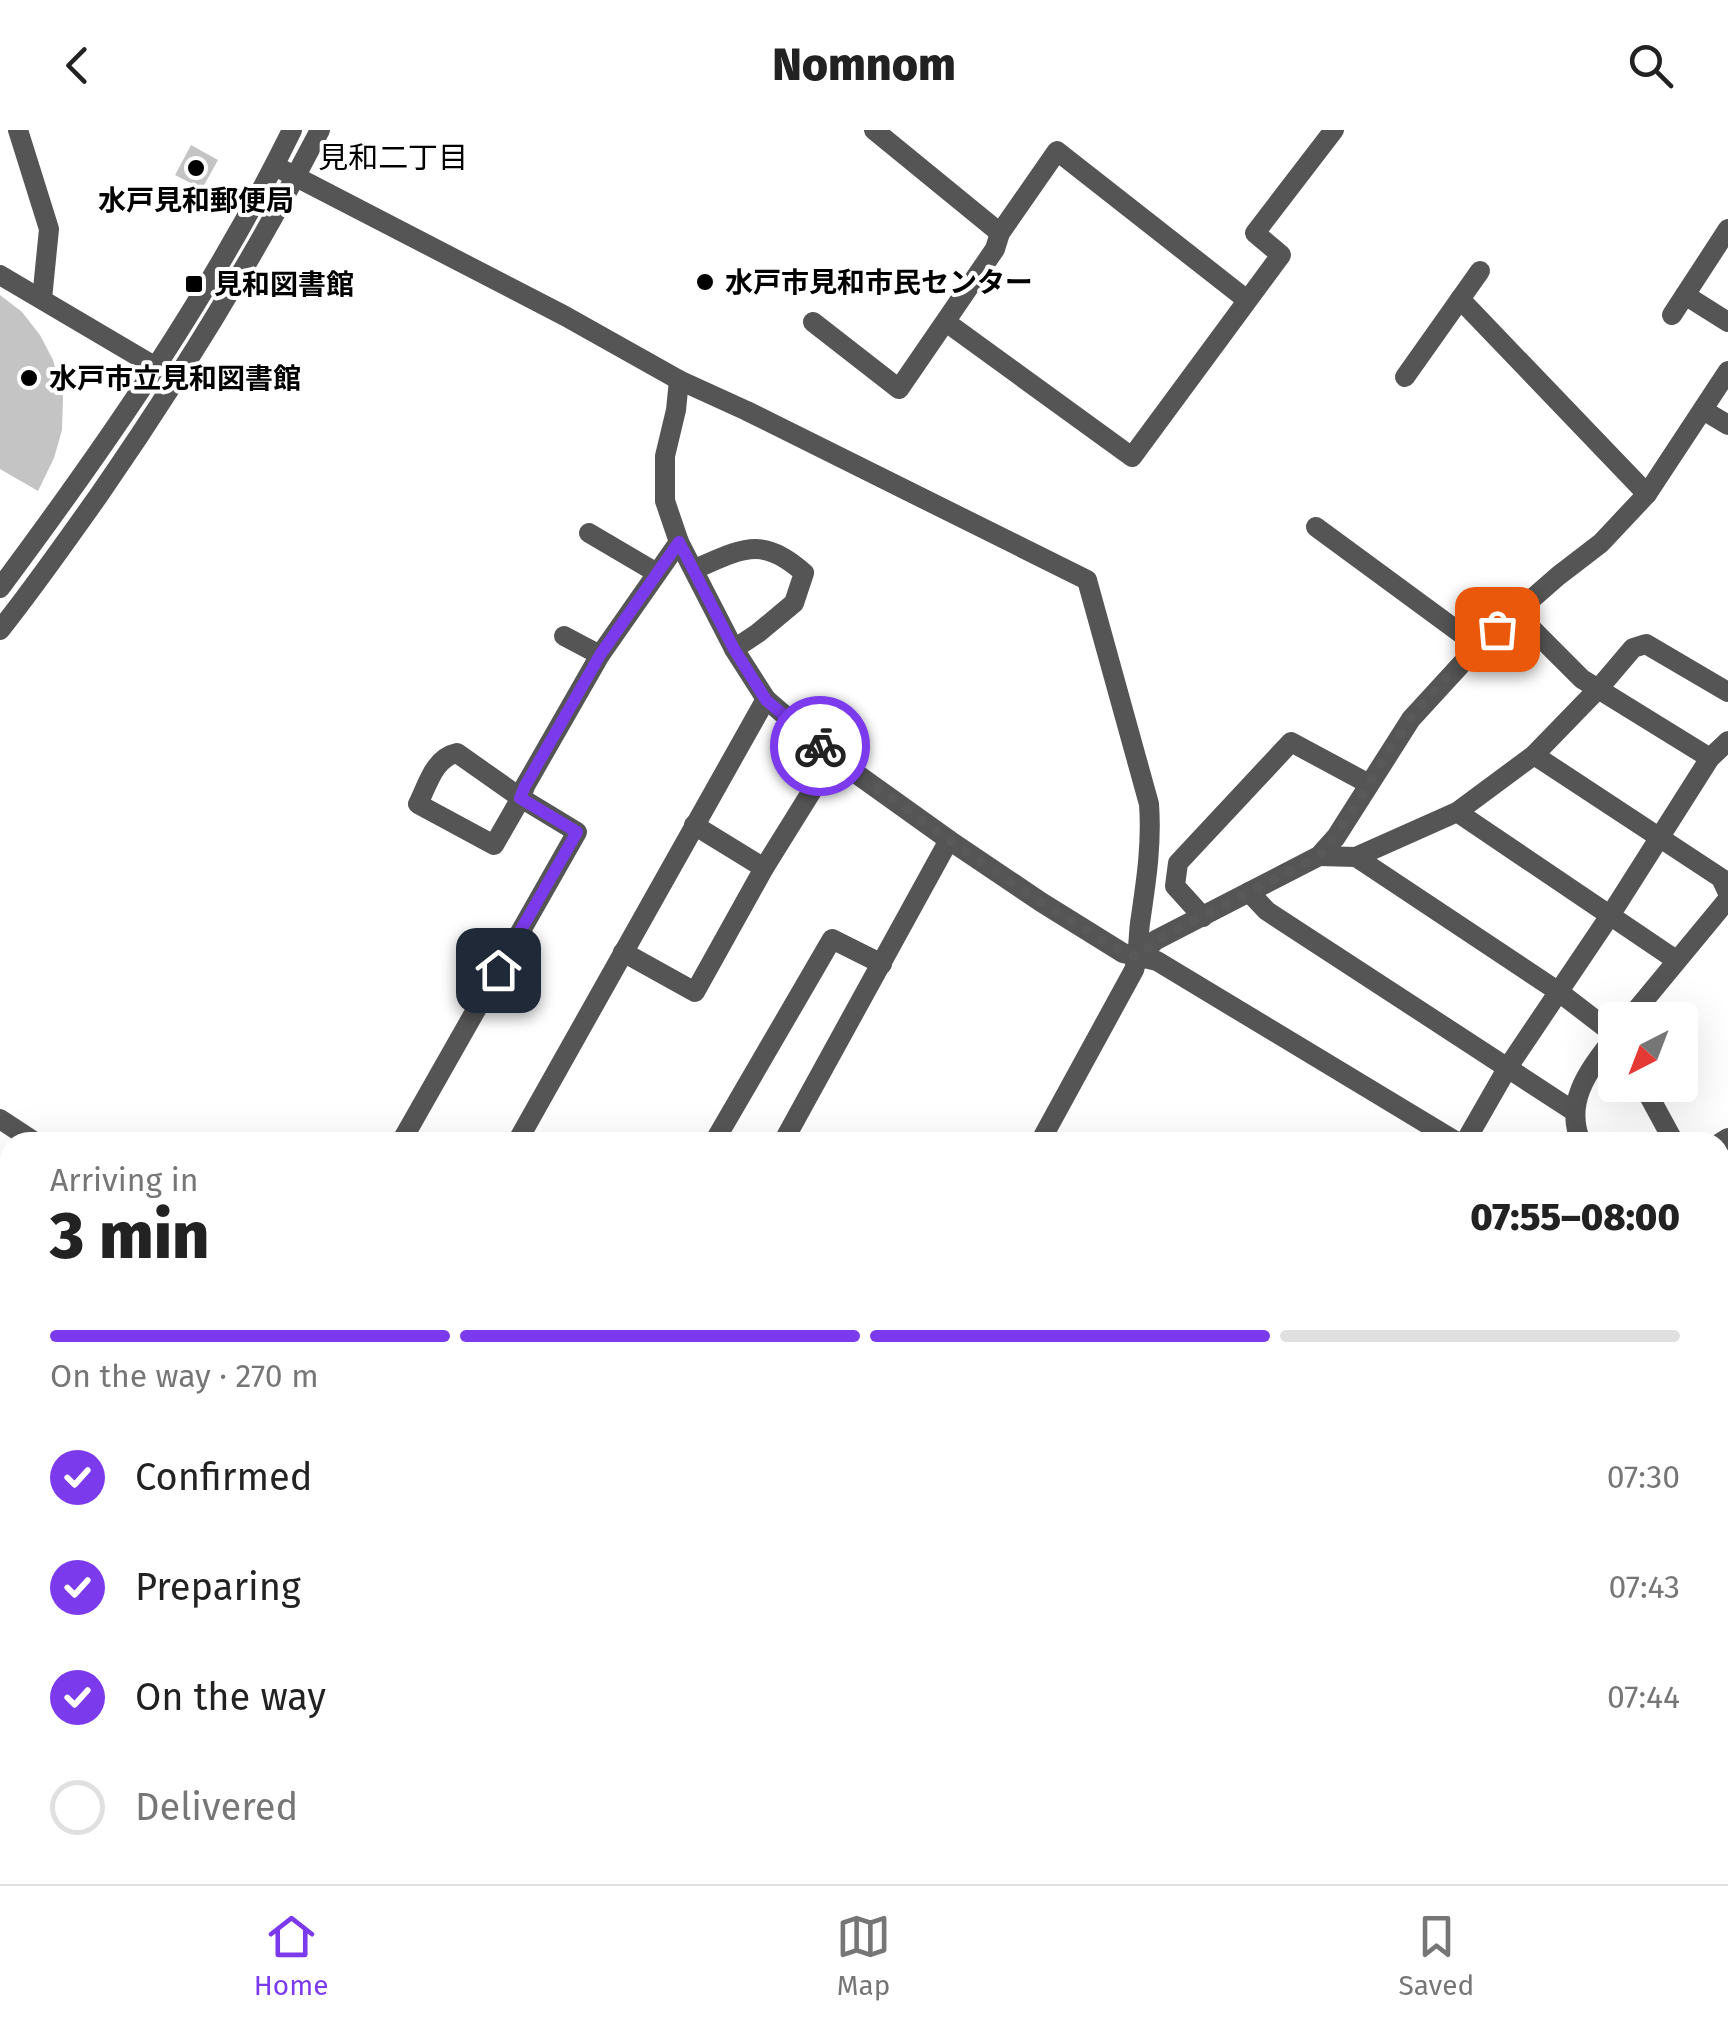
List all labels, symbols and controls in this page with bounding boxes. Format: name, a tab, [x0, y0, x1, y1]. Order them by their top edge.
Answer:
icon: back	[50, 38, 105, 93]
text: Nomnom	[772, 38, 956, 92]
icon: search	[1623, 38, 1678, 93]
district label: 見和二丁目	[318, 140, 468, 176]
marker: 水戸見和郵便局	[185, 157, 207, 179]
place label: 水戸見和郵便局	[98, 184, 294, 217]
place label: 水戸市見和市民センター	[725, 266, 1033, 299]
place label: 見和図書館	[214, 268, 354, 301]
marker: 水戸市見和市民センター	[694, 271, 716, 293]
marker: 見和図書館	[183, 273, 205, 295]
place label: 水戸市立見和図書館	[49, 362, 301, 395]
marker: 水戸市立見和図書館	[18, 367, 40, 389]
pin	[1455, 587, 1540, 672]
icon: bag	[1470, 602, 1525, 657]
courier	[770, 696, 870, 796]
icon: bike	[793, 719, 848, 774]
pin	[456, 928, 541, 1013]
icon: home	[471, 943, 526, 998]
north arrow	[1598, 1002, 1698, 1102]
map controls	[1598, 1002, 1698, 1102]
text: Arriving in	[50, 1161, 198, 1199]
text: 07:55–08:00	[1470, 1194, 1680, 1240]
text: 3 min	[50, 1197, 209, 1275]
text: On the way · 270 m	[50, 1357, 319, 1395]
icon: check	[50, 1450, 105, 1505]
text: Confirmed	[135, 1454, 313, 1500]
text: 07:30	[1607, 1458, 1680, 1496]
icon: check	[50, 1560, 105, 1615]
text: Preparing	[135, 1564, 301, 1610]
text: 07:43	[1609, 1568, 1680, 1606]
icon: check	[50, 1670, 105, 1725]
text: On the way	[135, 1674, 326, 1720]
text: 07:44	[1607, 1678, 1680, 1716]
text: Delivered	[135, 1784, 298, 1830]
tab: Home	[254, 1909, 328, 2002]
tab: Map	[836, 1909, 891, 2002]
tab: Saved	[1398, 1909, 1474, 2002]

